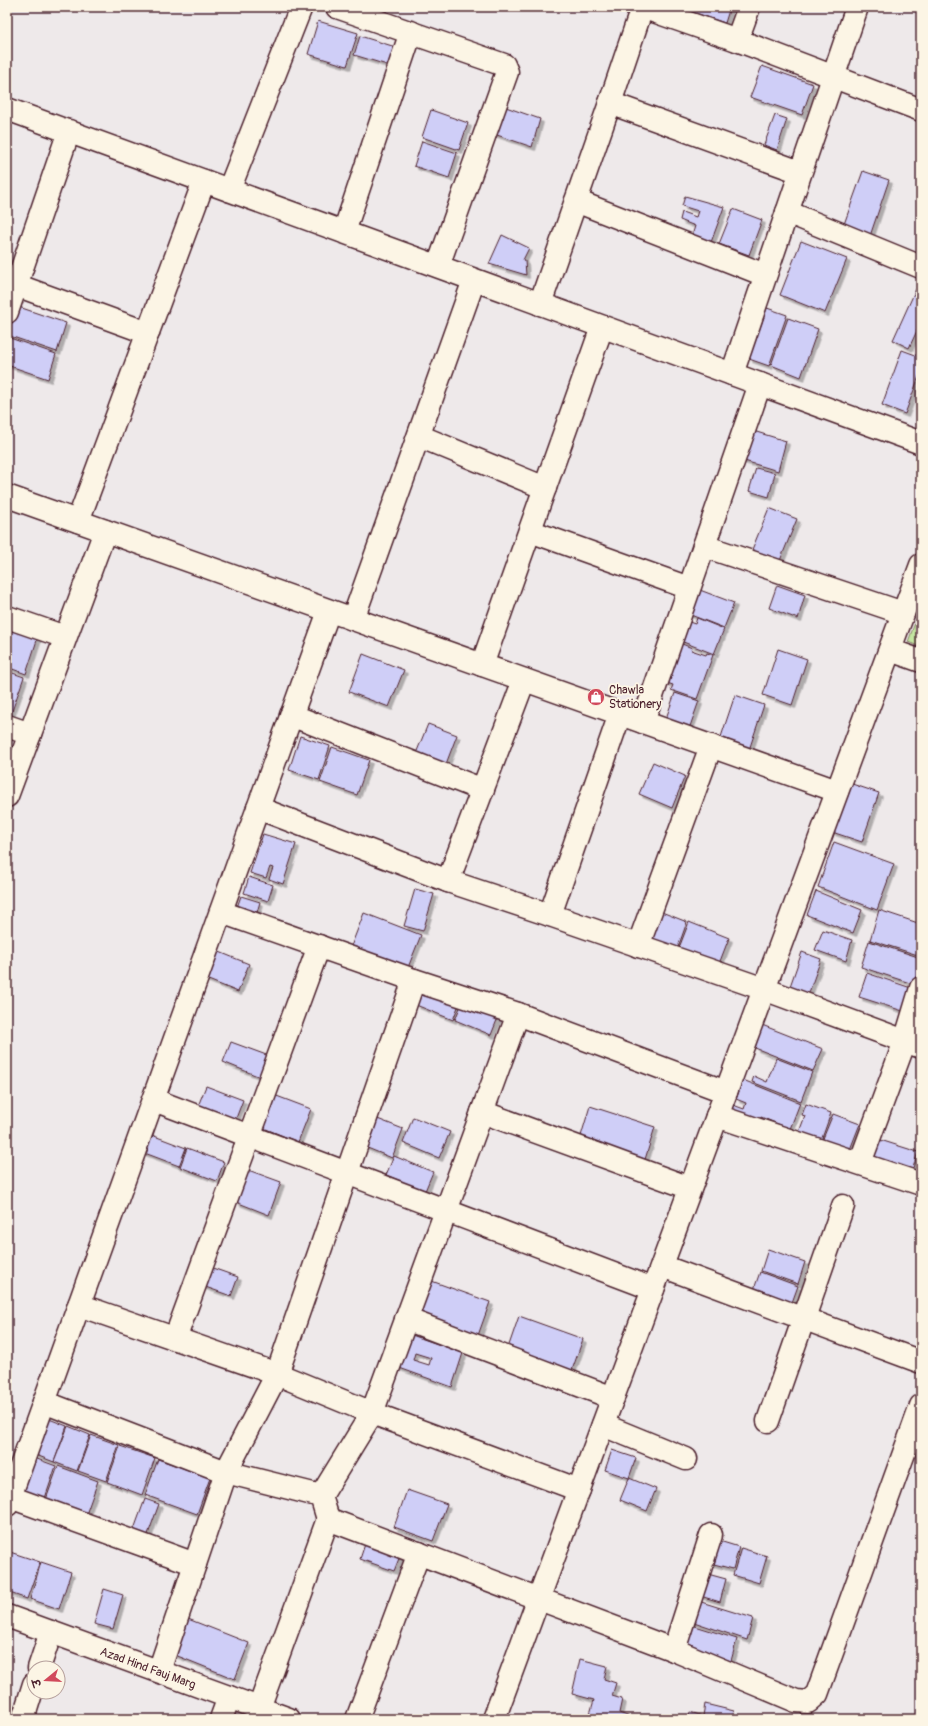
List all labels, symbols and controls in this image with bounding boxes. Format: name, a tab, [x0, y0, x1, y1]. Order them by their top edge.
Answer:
place label: Chawla Stationery	[609, 683, 661, 712]
shop icon: Chawla Stationery	[586, 687, 606, 707]
street label: Azad Hind Fauj Marg	[98, 1644, 198, 1693]
north arrow	[26, 1660, 66, 1700]
text: उ	[29, 1676, 45, 1689]

